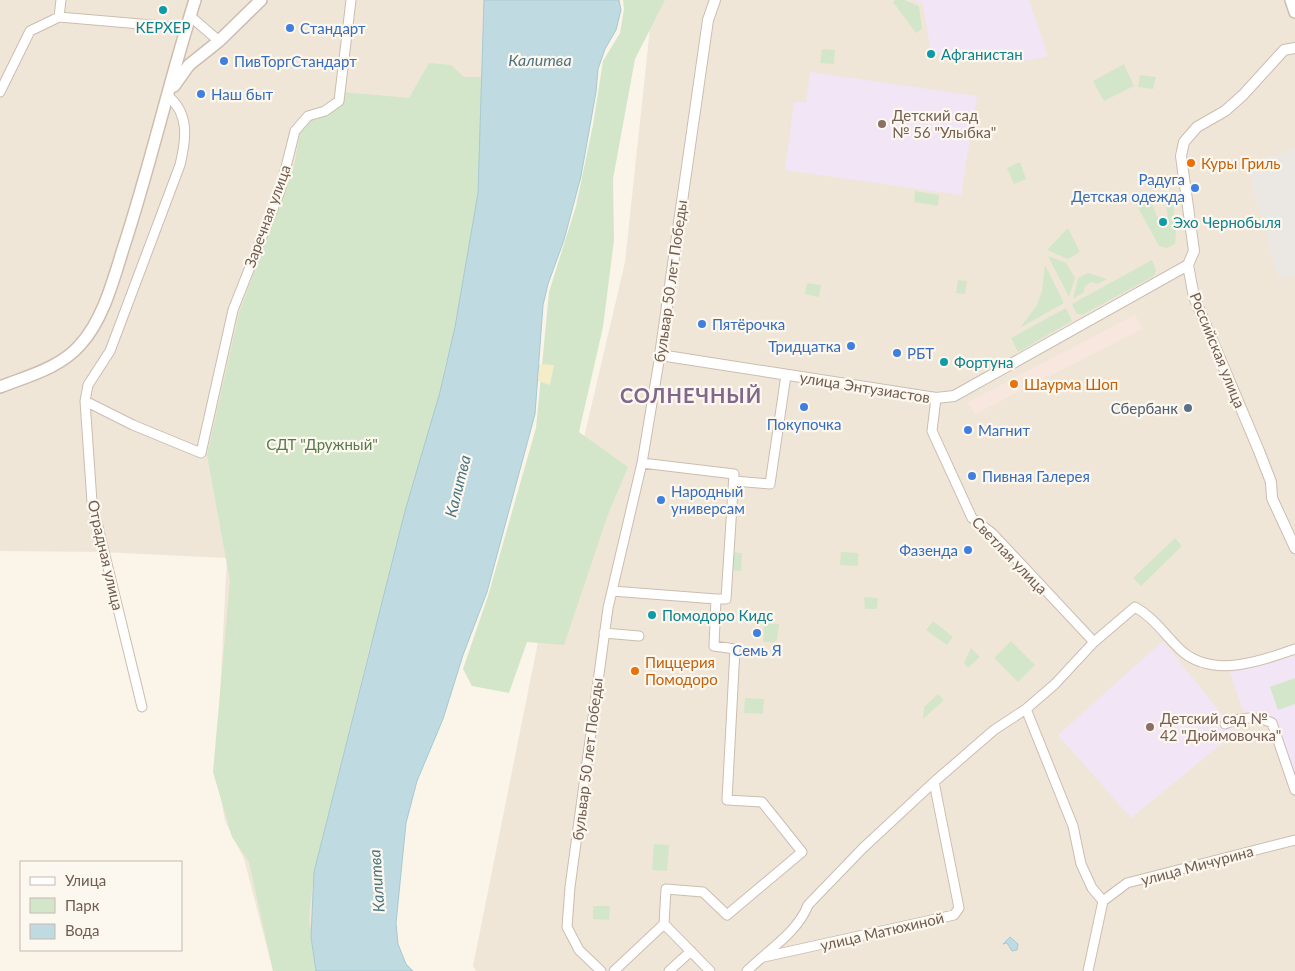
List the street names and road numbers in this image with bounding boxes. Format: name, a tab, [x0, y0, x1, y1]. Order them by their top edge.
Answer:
street label: Заречная улица	[240, 162, 294, 270]
street label: бульвар 50 лет Победы	[650, 199, 690, 363]
street label: Российская улица	[1187, 290, 1249, 410]
street label: улица Энтузиастов	[799, 368, 931, 406]
street label: Отрадная улица	[85, 498, 127, 612]
street label: Светлая улица	[969, 513, 1051, 597]
street label: бульвар 50 лет Победы	[568, 677, 606, 841]
street label: улица Мичурина	[1139, 841, 1255, 889]
street label: улица Матюхиной	[818, 908, 946, 954]

